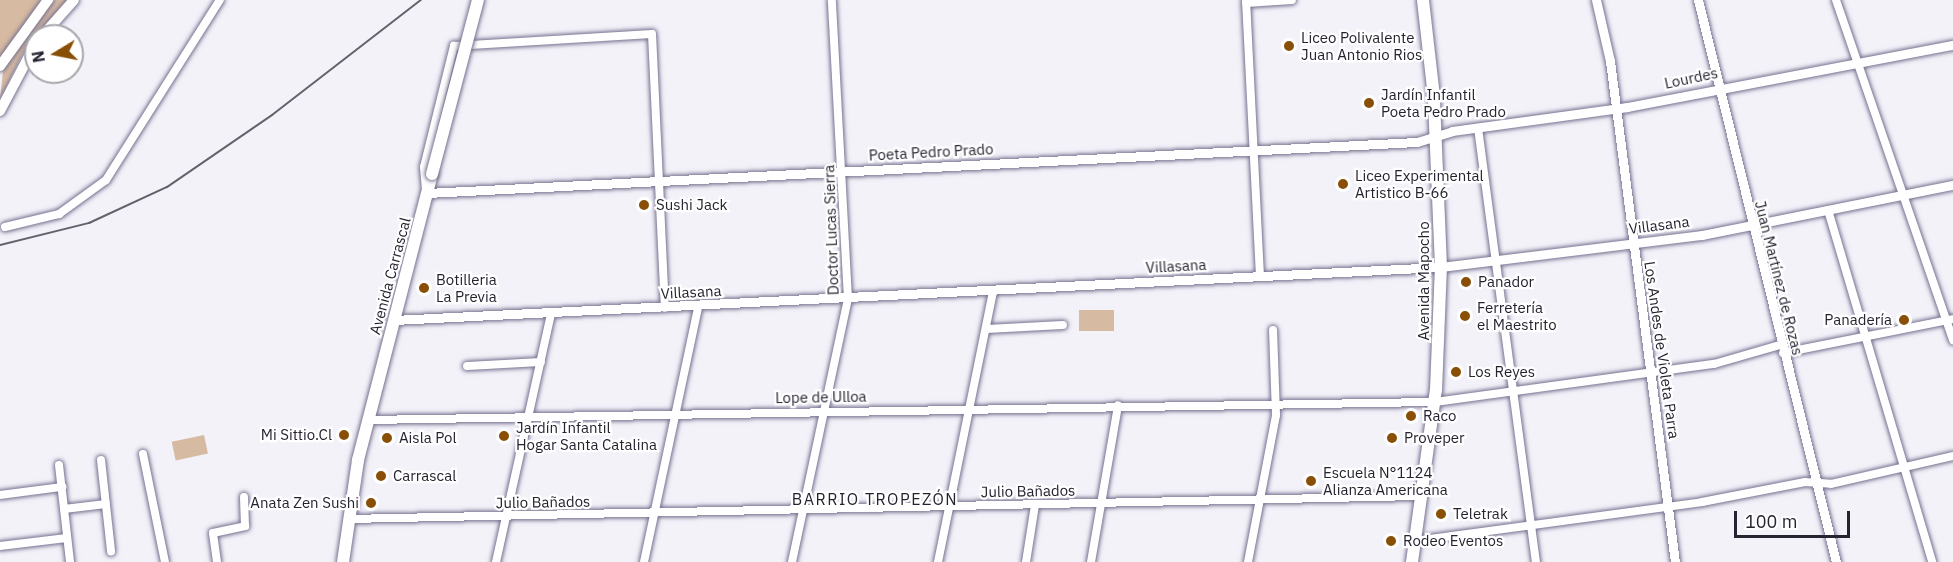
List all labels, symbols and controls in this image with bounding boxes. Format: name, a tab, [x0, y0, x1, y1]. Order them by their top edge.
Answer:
north arrow	[24, 24, 84, 84]
place label: Liceo Polivalente Juan Antonio Rios	[1301, 28, 1422, 63]
marker: Liceo Polivalente Juan Antonio Rios	[1282, 39, 1296, 53]
text: N	[27, 49, 49, 64]
street label: Lourdes	[1663, 64, 1719, 92]
place label: Jardín Infantil Poeta Pedro Prado	[1381, 85, 1506, 120]
marker: Jardín Infantil Poeta Pedro Prado	[1362, 96, 1376, 110]
street label: Poeta Pedro Prado	[868, 140, 994, 164]
street label: Doctor Lucas Sierra	[820, 164, 842, 296]
place label: Liceo Experimental Artistico B-66	[1355, 166, 1484, 201]
marker: Liceo Experimental Artistico B-66	[1336, 177, 1350, 191]
place label: Sushi Jack	[656, 196, 727, 214]
marker: Sushi Jack	[637, 198, 651, 212]
street label: Juan Martínez de Rozas	[1751, 199, 1807, 357]
street label: Villasana	[1628, 212, 1690, 238]
street label: Avenida Carrascal	[366, 215, 414, 337]
street label: Avenida Mapocho	[1415, 221, 1433, 341]
street label: Villasana	[1145, 255, 1207, 277]
street label: Los Andes de Violeta Parra	[1641, 260, 1683, 440]
place label: Botilleria La Previa	[436, 270, 497, 305]
place label: Panador	[1478, 273, 1534, 291]
marker: Panador	[1459, 275, 1473, 289]
marker: Botilleria La Previa	[417, 281, 431, 295]
street label: Villasana	[660, 281, 722, 303]
place label: Ferretería el Maestrito	[1477, 298, 1557, 333]
marker: Ferretería el Maestrito	[1458, 309, 1472, 323]
place label: Panadería	[1824, 311, 1892, 329]
marker: Panadería	[1897, 313, 1911, 327]
place label: Los Reyes	[1468, 363, 1535, 381]
marker: Los Reyes	[1449, 365, 1463, 379]
street label: Lope de Ulloa	[775, 387, 867, 407]
place label: Raco	[1423, 407, 1456, 425]
marker: Raco	[1404, 409, 1418, 423]
place label: Jardín Infantil Hogar Santa Catalina	[516, 418, 657, 453]
place label: Mi Sittio.Cl	[261, 426, 332, 444]
marker: Mi Sittio.Cl	[337, 428, 351, 442]
place label: Aisla Pol	[399, 429, 457, 447]
marker: Jardín Infantil Hogar Santa Catalina	[497, 429, 511, 443]
place label: Proveper	[1404, 429, 1465, 447]
marker: Aisla Pol	[380, 431, 394, 445]
marker: Proveper	[1385, 431, 1399, 445]
place label: Escuela N°1124 Alianza Americana	[1323, 463, 1448, 498]
place label: Carrascal	[393, 467, 456, 485]
marker: Carrascal	[374, 469, 388, 483]
marker: Escuela N°1124 Alianza Americana	[1304, 474, 1318, 488]
street label: Julio Bañados	[981, 481, 1075, 501]
district label: BARRIO TROPEZÓN	[792, 489, 958, 509]
street label: Julio Bañados	[496, 492, 590, 512]
place label: Anata Zen Sushi	[250, 494, 359, 512]
marker: Anata Zen Sushi	[364, 496, 378, 510]
scale bar	[1737, 499, 1852, 537]
place label: Teletrak	[1453, 505, 1508, 523]
marker: Teletrak	[1434, 507, 1448, 521]
text: 100 m	[1745, 510, 1797, 533]
place label: Rodeo Eventos	[1403, 532, 1503, 550]
marker: Rodeo Eventos	[1384, 534, 1398, 548]

